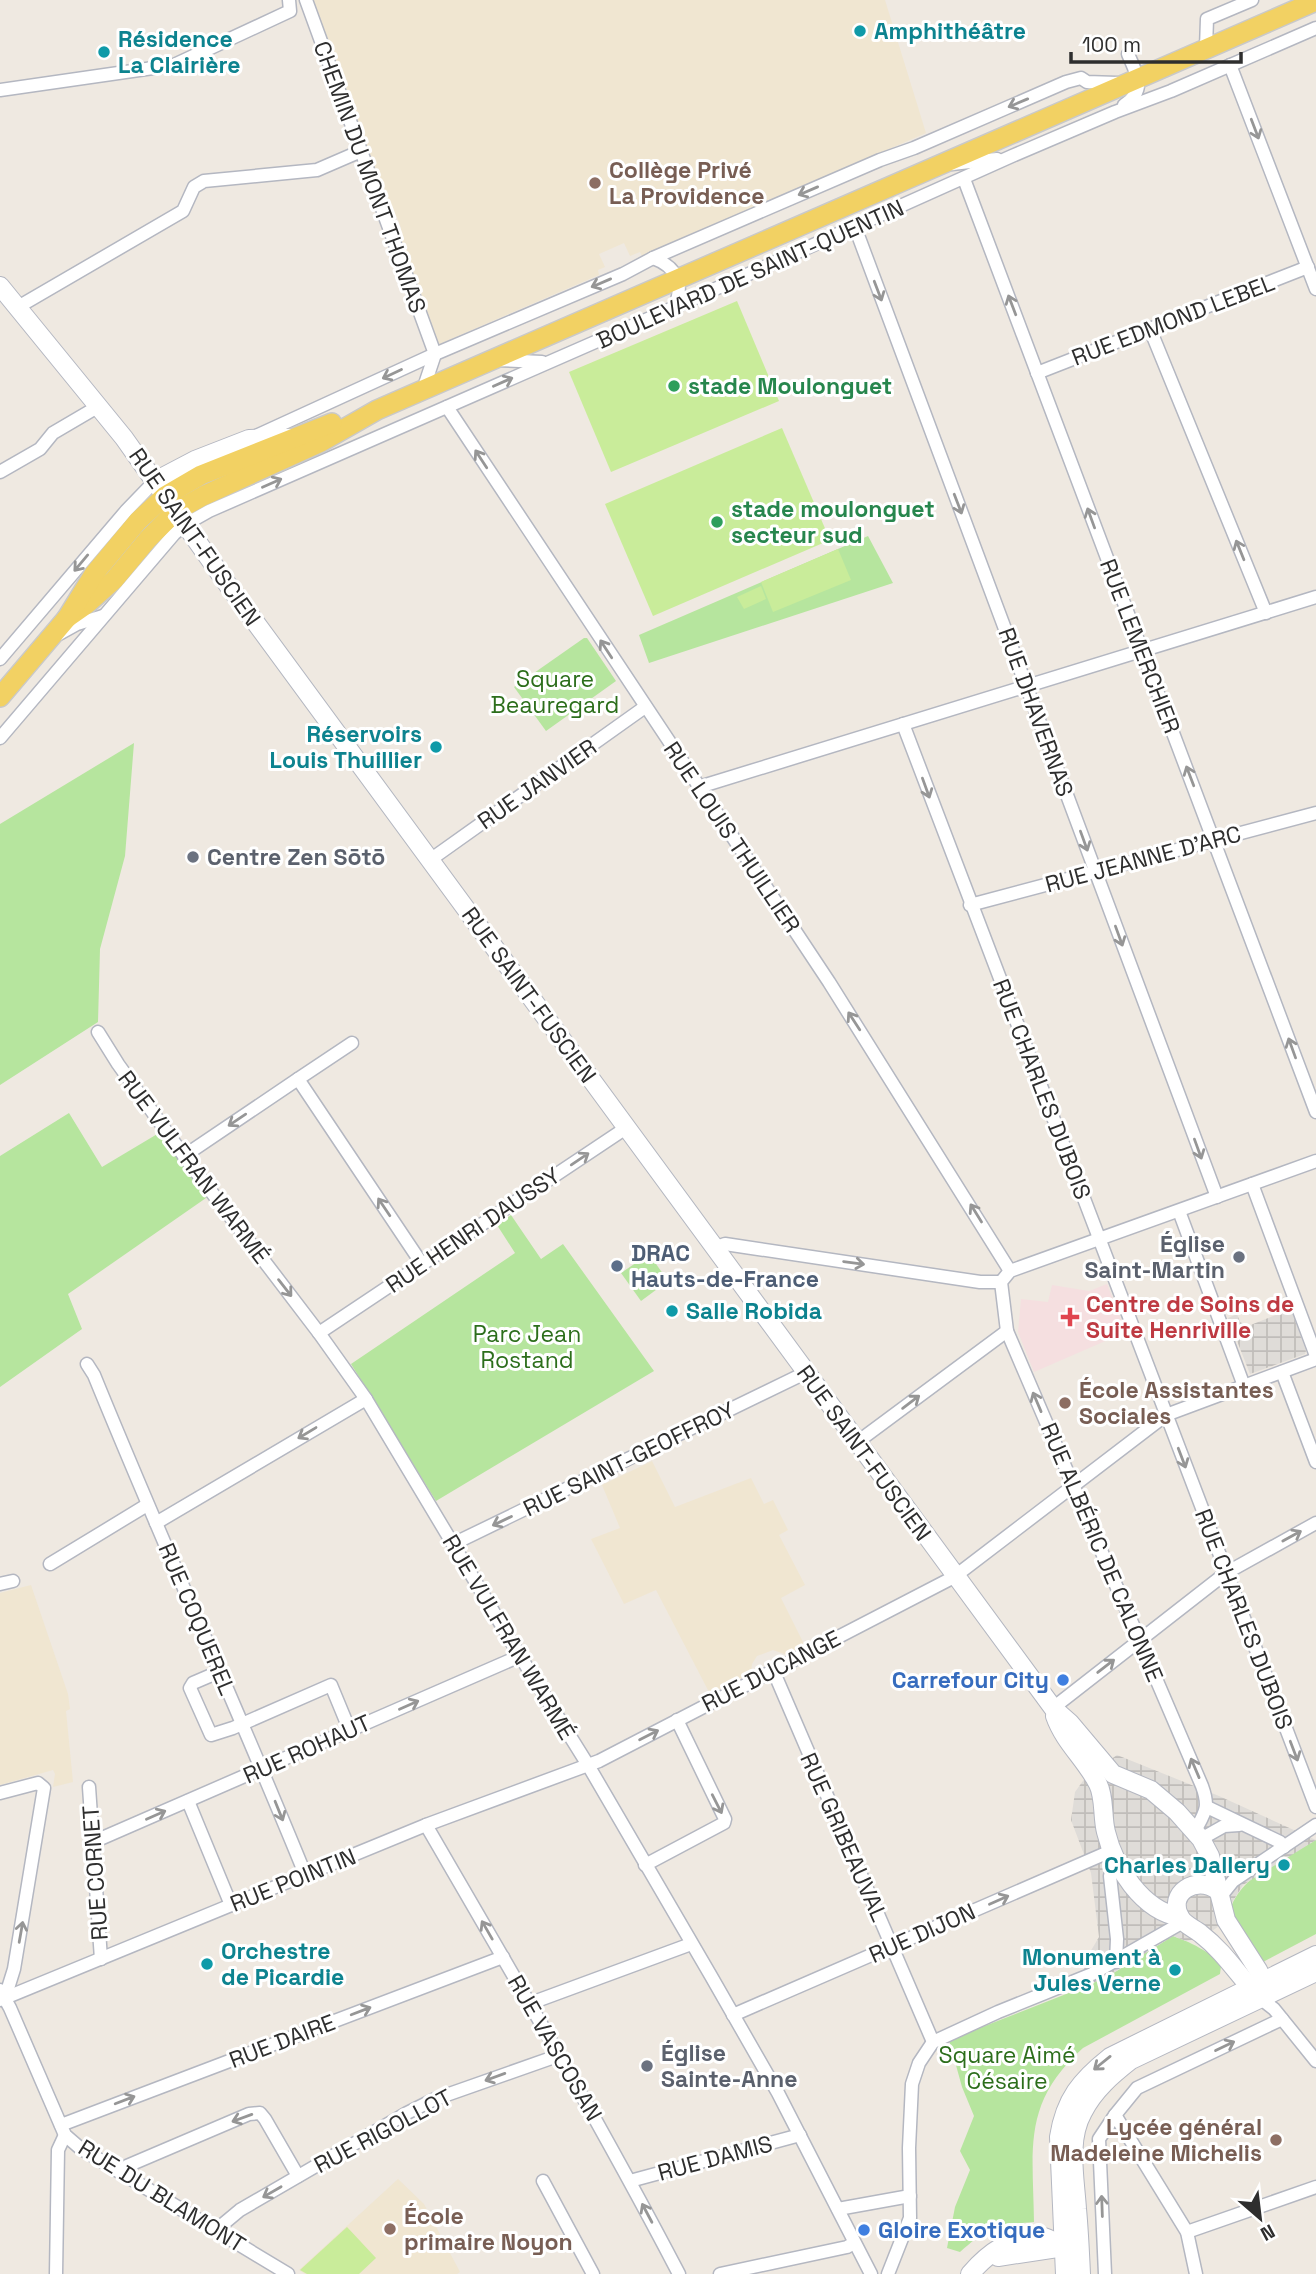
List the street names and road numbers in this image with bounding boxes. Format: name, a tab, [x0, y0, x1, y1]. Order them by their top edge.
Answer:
street label: CHEMIN DU MONT THOMAS	[307, 37, 433, 317]
street label: BOULEVARD DE SAINT-QUENTIN	[592, 192, 908, 356]
street label: RUE EDMOND LEBEL	[1067, 268, 1279, 372]
street label: RUE SAINT-FUSCIEN	[122, 442, 268, 632]
street label: RUE LEMERCHIER	[1093, 555, 1187, 737]
street label: RUE DHAVERNAS	[991, 623, 1081, 801]
street label: RUE JANVIER	[472, 732, 602, 836]
street label: RUE LOUIS THUILLIER	[657, 736, 807, 938]
street label: RUE JEANNE D'ARC	[1042, 818, 1244, 900]
street label: RUE SAINT-FUSCIEN	[455, 901, 603, 1089]
street label: RUE CHARLES DUBOIS	[986, 974, 1098, 1204]
street label: RUE VULFRAN WARMÉ	[112, 1064, 276, 1270]
street label: RUE HENRI DAUSSY	[380, 1160, 566, 1300]
street label: RUE SAINT-FUSCIEN	[790, 1359, 938, 1547]
street label: RUE SAINT-GEOFFROY	[518, 1395, 740, 1523]
street label: RUE ALBÉRIC DE CALONNE	[1034, 1418, 1170, 1686]
street label: RUE CHARLES DUBOIS	[1188, 1504, 1300, 1734]
street label: RUE VULFRAN WARMÉ	[436, 1529, 582, 1745]
street label: RUE COQUEREL	[151, 1538, 243, 1700]
street label: RUE DUCANGE	[697, 1623, 845, 1719]
street label: RUE ROHAUT	[238, 1707, 376, 1791]
street label: RUE GRIBEAUVAL	[793, 1748, 895, 1926]
street label: RUE CORNET	[75, 1805, 115, 1941]
street label: RUE POINTIN	[226, 1841, 360, 1919]
street label: RUE DIJON	[864, 1896, 980, 1970]
street label: RUE VASCOSAN	[501, 1970, 609, 2126]
street label: RUE DAIRE	[225, 2007, 339, 2075]
street label: RUE RIGOLLOT	[309, 2082, 457, 2180]
street label: RUE DAMIS	[654, 2128, 776, 2188]
street label: RUE DU BLAMONT	[73, 2133, 251, 2259]

